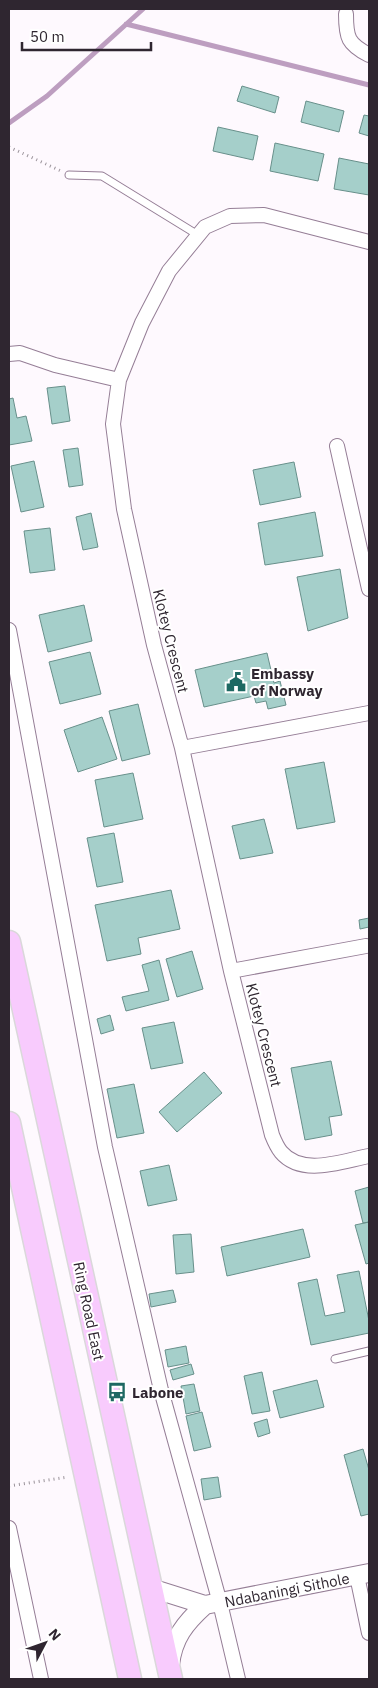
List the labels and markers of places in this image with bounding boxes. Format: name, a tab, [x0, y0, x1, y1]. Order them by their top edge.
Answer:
place label: Embassy of Norway	[251, 664, 323, 700]
public building icon: Embassy of Norway	[225, 671, 247, 693]
bus stop icon: Labone	[106, 1381, 128, 1403]
place label: Labone	[132, 1383, 184, 1402]

